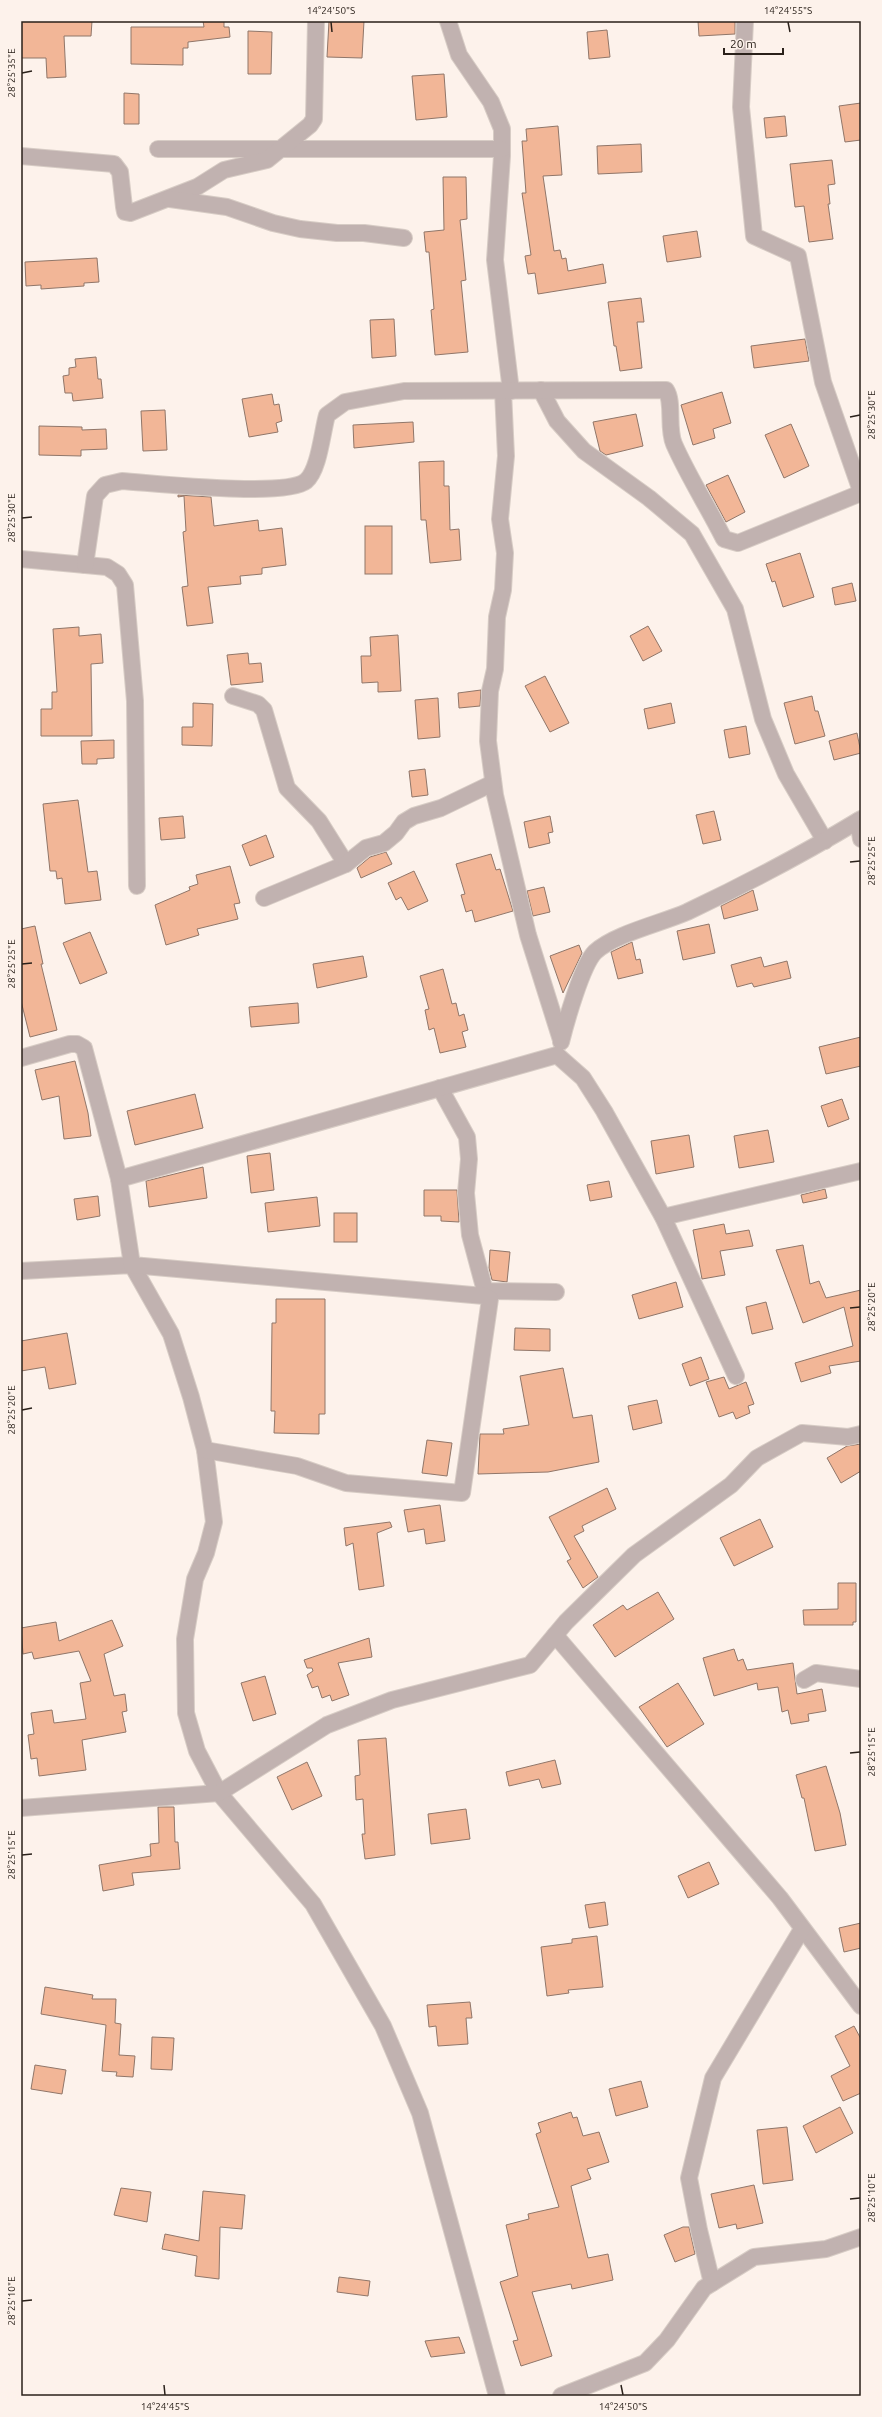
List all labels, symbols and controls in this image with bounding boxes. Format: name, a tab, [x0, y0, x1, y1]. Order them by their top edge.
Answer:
text: 14°24'50"S	[307, 5, 355, 16]
text: 14°24'55"S	[764, 5, 812, 16]
scale bar	[724, 30, 783, 56]
text: 20 m	[730, 37, 757, 50]
text: 28°25'35"E	[6, 48, 17, 98]
text: 28°25'30"E	[866, 390, 877, 440]
text: 28°25'30"E	[6, 493, 17, 543]
text: 28°25'25"E	[866, 836, 877, 886]
text: 28°25'25"E	[6, 939, 17, 989]
text: 28°25'20"E	[866, 1282, 877, 1332]
text: 28°25'20"E	[6, 1385, 17, 1435]
text: 28°25'15"E	[866, 1727, 877, 1777]
text: 28°25'15"E	[6, 1830, 17, 1880]
text: 28°25'10"E	[866, 2173, 877, 2223]
text: 28°25'10"E	[6, 2276, 17, 2326]
text: 14°24'45"S	[141, 2401, 189, 2412]
text: 14°24'50"S	[599, 2401, 647, 2412]

